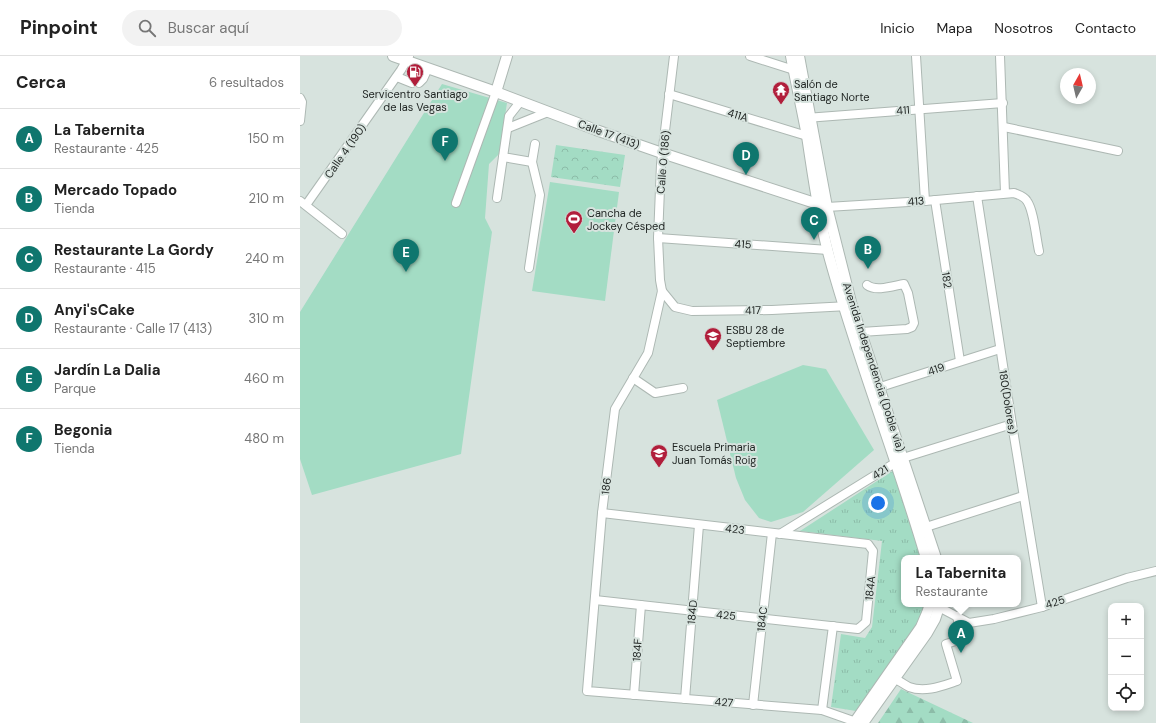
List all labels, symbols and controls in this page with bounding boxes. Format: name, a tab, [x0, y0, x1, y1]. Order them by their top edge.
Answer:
search box	[122, 10, 402, 46]
text: Pinpoint	[20, 15, 98, 40]
icon: search	[136, 17, 158, 39]
text: Buscar aquí	[168, 18, 249, 38]
text: Inicio	[880, 19, 915, 37]
text: Mapa	[937, 19, 972, 37]
text: Nosotros	[994, 19, 1053, 37]
text: Contacto	[1075, 19, 1136, 37]
fuel station icon: Servicentro Santiago de las Vegas	[405, 62, 425, 87]
north arrow	[1060, 68, 1096, 104]
text: Cerca	[16, 71, 66, 93]
text: 6 resultados	[209, 74, 284, 91]
place label: Salón de Santiago Norte	[794, 77, 870, 104]
temple icon: Salón de Santiago Norte	[771, 80, 791, 105]
place label: Servicentro Santiago de las Vegas	[362, 87, 468, 114]
street label: 411	[896, 103, 910, 117]
street label: 411A	[726, 105, 750, 125]
street label: Calle 17 (413)	[576, 116, 642, 152]
text: La Tabernita	[54, 120, 145, 140]
street label: Calle 4 (190)	[321, 121, 369, 181]
pin: F	[432, 128, 458, 161]
text: A	[24, 130, 34, 147]
text: 150 m	[248, 130, 284, 147]
street label: Calle 0 (186)	[653, 130, 673, 194]
text: Restaurante · 425	[54, 140, 159, 157]
pin: D	[733, 142, 759, 175]
text: Mercado Topado	[54, 180, 177, 200]
text: B	[25, 190, 33, 207]
text: 210 m	[249, 190, 284, 207]
street label: 413	[907, 193, 925, 209]
text: Tienda	[54, 200, 94, 217]
place label: Cancha de Jockey Césped	[587, 206, 665, 233]
pin: C	[801, 207, 827, 240]
sports icon: Cancha de Jockey Césped	[564, 209, 584, 234]
street label: 415	[734, 236, 752, 252]
pin: B	[855, 236, 881, 269]
pin: E	[393, 239, 419, 272]
text: Restaurante La Gordy	[54, 240, 214, 260]
text: C	[24, 250, 34, 267]
text: 240 m	[245, 250, 284, 267]
text: Restaurante · 415	[54, 260, 156, 277]
street label: 182	[939, 271, 955, 289]
street label: Avenida Independencia (Doble vía)	[840, 281, 908, 453]
text: Anyi'sCake	[54, 300, 135, 320]
street label: 417	[745, 303, 761, 317]
text: D	[24, 310, 34, 327]
text: 310 m	[249, 310, 284, 327]
text: Restaurante · Calle 17 (413)	[54, 320, 212, 337]
place label: ESBU 28 de Septiembre	[726, 323, 785, 350]
school or university icon: ESBU 28 de Septiembre	[703, 326, 723, 351]
text: Jardín La Dalia	[54, 360, 161, 380]
street label: 419	[926, 360, 946, 378]
street label: 180(Dolores)	[996, 369, 1020, 435]
text: E	[25, 370, 33, 387]
text: 460 m	[244, 370, 284, 387]
text: Parque	[54, 380, 96, 397]
text: Begonia	[54, 420, 112, 440]
text: F	[25, 430, 33, 447]
text: 480 m	[244, 430, 284, 447]
text: Tienda	[54, 440, 94, 457]
place label: Escuela Primaria Juan Tomás Roig	[672, 440, 756, 467]
school or university icon: Escuela Primaria Juan Tomás Roig	[649, 443, 669, 468]
street label: 421	[869, 462, 891, 482]
street label: 186	[598, 477, 614, 495]
your location	[868, 493, 888, 513]
street label: 423	[724, 521, 746, 537]
popup	[901, 555, 1021, 607]
text: La Tabernita	[916, 563, 1006, 583]
street label: 184A	[862, 575, 878, 601]
text: Restaurante	[916, 583, 988, 600]
street label: 425	[1043, 592, 1067, 612]
street label: 184D	[684, 599, 700, 625]
map controls	[1108, 603, 1144, 711]
button: +	[1108, 603, 1144, 639]
street label: 184C	[754, 606, 770, 632]
street label: 425	[715, 607, 737, 623]
pin: A	[948, 620, 974, 653]
street label: 184F	[629, 638, 645, 662]
button: −	[1108, 639, 1144, 675]
button: locate	[1108, 675, 1144, 711]
street label: 427	[714, 694, 734, 710]

